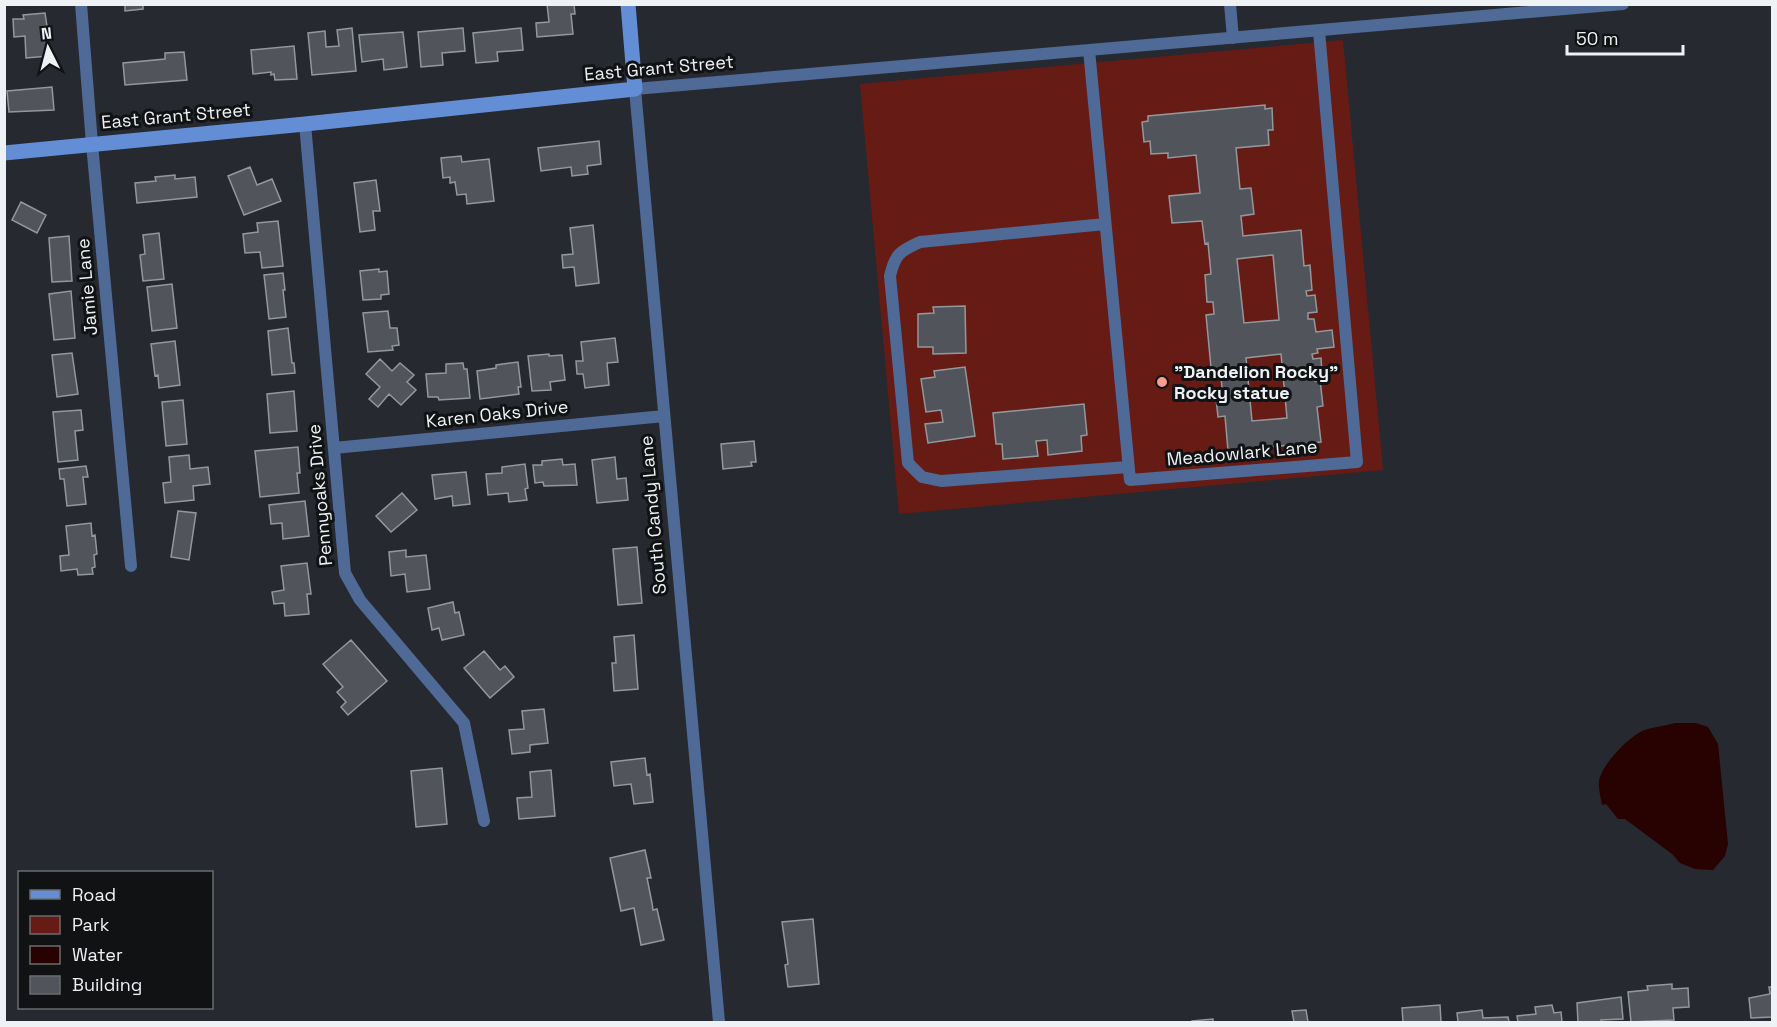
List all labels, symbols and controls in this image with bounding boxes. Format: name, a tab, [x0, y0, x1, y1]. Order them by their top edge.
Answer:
north arrow	[18, 18, 78, 78]
scale bar	[1567, 18, 1682, 56]
text: N	[40, 23, 53, 45]
text: 50 m	[1576, 27, 1618, 50]
street label: East Grant Street	[583, 50, 735, 85]
street label: East Grant Street	[100, 98, 252, 133]
street label: Jamie Lane	[71, 237, 102, 337]
place label: "Dandelion Rocky" Rocky statue	[1174, 360, 1338, 404]
marker: "Dandelion Rocky" Rocky statue	[1155, 375, 1169, 389]
street label: Karen Oaks Drive	[425, 395, 569, 432]
street label: Pennyoaks Drive	[302, 423, 337, 567]
street label: Meadowlark Lane	[1166, 434, 1318, 471]
street label: South Candy Lane	[634, 435, 671, 595]
legend	[18, 871, 213, 1009]
text: Road	[72, 883, 116, 906]
text: Park	[72, 913, 110, 936]
text: Water	[72, 943, 123, 966]
text: Building	[72, 973, 142, 996]

